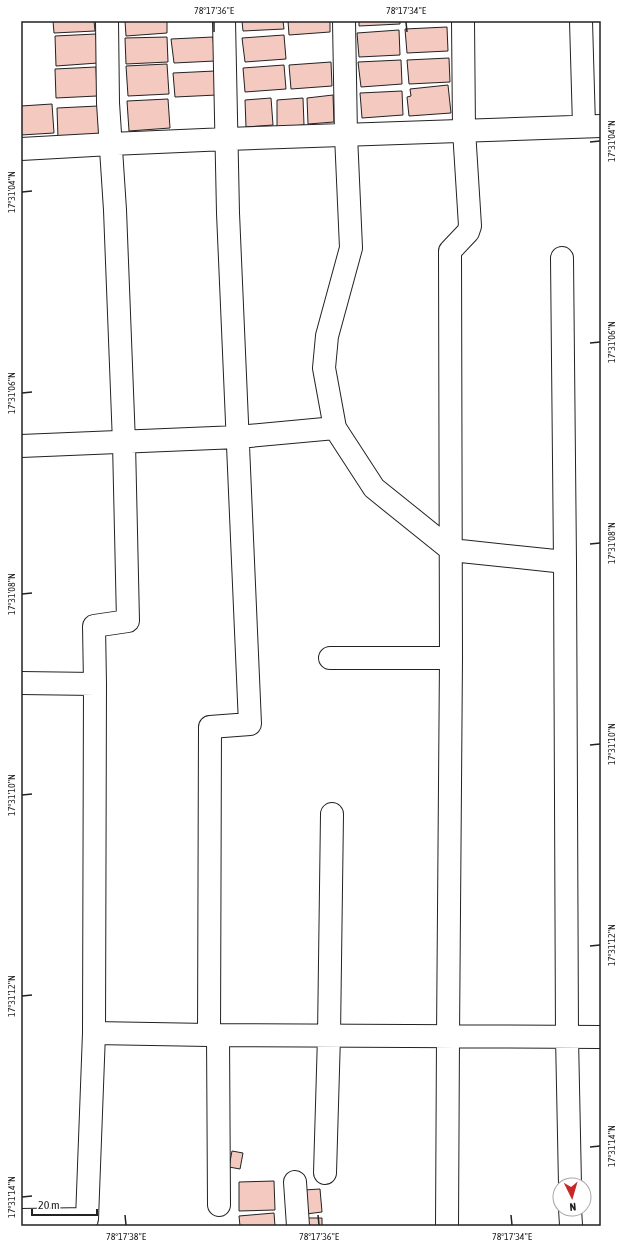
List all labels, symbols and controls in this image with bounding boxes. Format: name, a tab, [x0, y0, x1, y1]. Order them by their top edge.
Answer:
text: 78°17'36"E	[194, 5, 235, 16]
text: 78°17'34"E	[386, 5, 427, 16]
text: 17°31'04"N	[606, 120, 617, 162]
text: 17°31'04"N	[6, 171, 17, 213]
text: 17°31'06"N	[606, 321, 617, 363]
text: 17°31'06"N	[6, 372, 17, 414]
text: 17°31'08"N	[606, 522, 617, 564]
text: 17°31'08"N	[6, 573, 17, 615]
text: 17°31'10"N	[606, 723, 617, 765]
text: 17°31'10"N	[6, 774, 17, 816]
text: 17°31'12"N	[606, 924, 617, 966]
text: 17°31'12"N	[6, 975, 17, 1017]
text: 17°31'14"N	[606, 1125, 617, 1167]
text: 17°31'14"N	[6, 1176, 17, 1218]
north arrow	[552, 1177, 592, 1217]
scale bar	[32, 1191, 97, 1217]
text: 20 m	[38, 1198, 60, 1212]
text: N	[569, 1201, 577, 1213]
text: 78°17'38"E	[106, 1231, 147, 1242]
text: 78°17'36"E	[299, 1231, 340, 1242]
text: 78°17'34"E	[492, 1231, 533, 1242]

